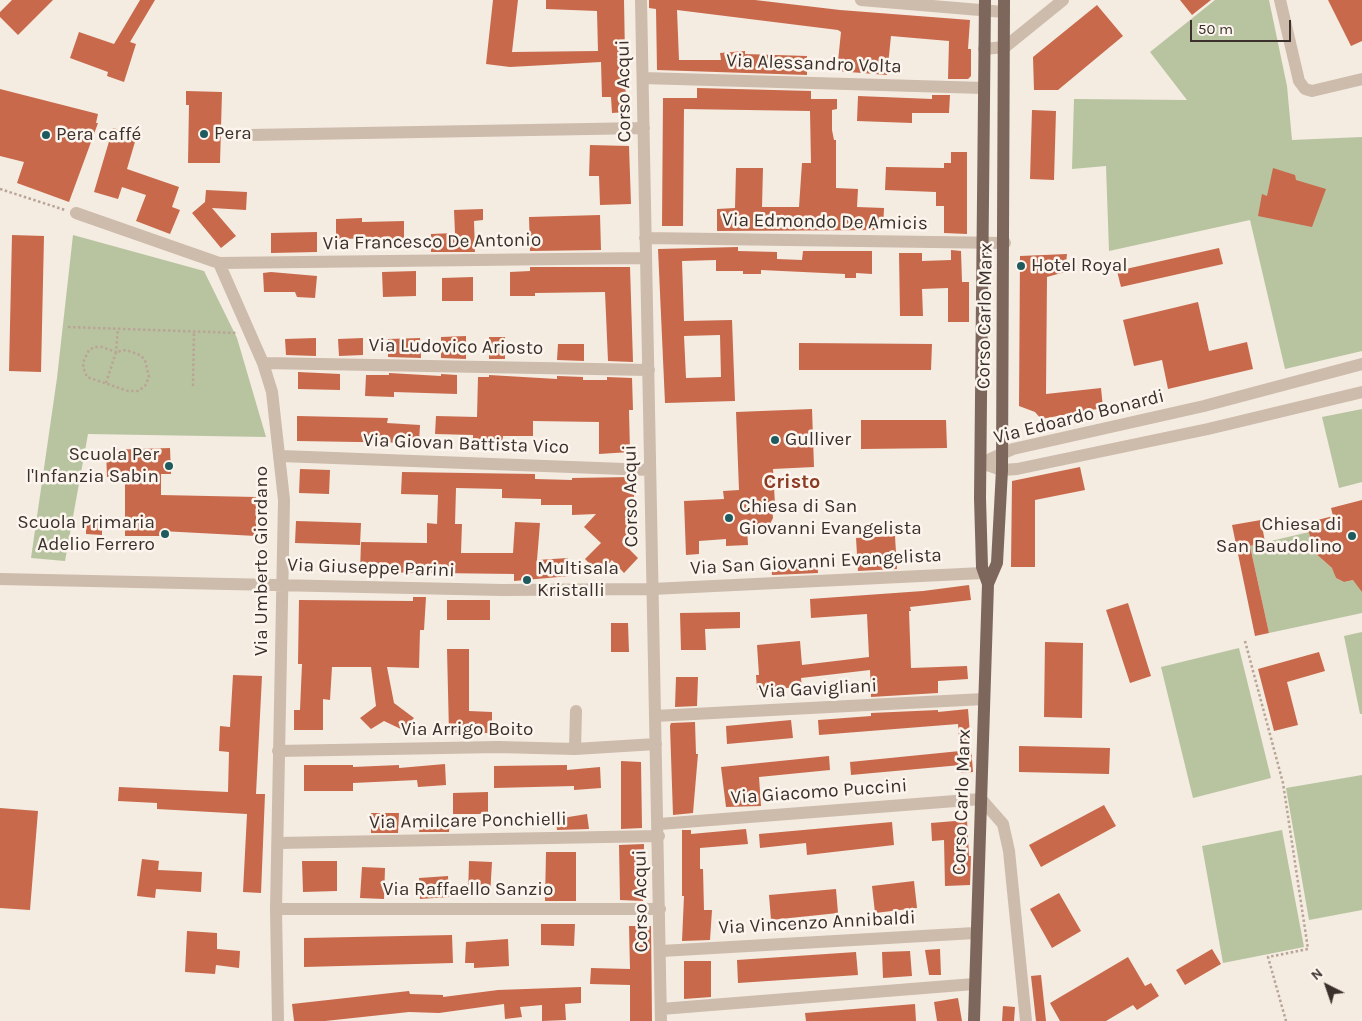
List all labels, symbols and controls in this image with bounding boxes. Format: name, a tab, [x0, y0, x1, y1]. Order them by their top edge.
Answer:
scale bar	[1192, 10, 1293, 42]
text: 50 m	[1198, 20, 1233, 38]
street label: Corso Acqui	[612, 39, 636, 143]
street label: Via Alessandro Volta	[726, 50, 902, 78]
place label: Pera	[214, 123, 252, 145]
place label: Pera caffé	[56, 124, 141, 146]
marker: Pera	[198, 128, 210, 140]
marker: Pera caffé	[40, 129, 52, 141]
street label: Via Edmondo De Amicis	[722, 209, 928, 235]
street label: Via Francesco De Antonio	[323, 229, 541, 255]
street label: Corso Carlo Marx	[972, 243, 998, 389]
place label: Hotel Royal	[1031, 255, 1127, 277]
marker: Hotel Royal	[1015, 260, 1027, 272]
street label: Via Ludovico Ariosto	[369, 334, 543, 360]
street label: Via Edoardo Bonardi	[991, 385, 1167, 449]
street label: Via Giovan Battista Vico	[362, 429, 570, 459]
place label: Gulliver	[785, 429, 851, 451]
marker: Gulliver	[769, 434, 781, 446]
place label: Scuola Per l'Infanzia Sabin	[26, 444, 159, 488]
street label: Corso Acqui	[619, 444, 643, 548]
marker: Scuola Per l'Infanzia Sabin	[163, 460, 175, 472]
street label: Via Umberto Giordano	[251, 466, 273, 656]
district label: Cristo	[764, 470, 820, 494]
place label: Chiesa di San Giovanni Evangelista	[739, 496, 922, 540]
place label: Scuola Primaria Adelio Ferrero	[17, 512, 155, 556]
marker: Chiesa di San Giovanni Evangelista	[723, 512, 735, 524]
place label: Chiesa di San Baudolino	[1216, 514, 1342, 558]
marker: Scuola Primaria Adelio Ferrero	[159, 528, 171, 540]
marker: Chiesa di San Baudolino	[1346, 530, 1358, 542]
street label: Via San Giovanni Evangelista	[690, 544, 942, 580]
street label: Via Giuseppe Parini	[287, 554, 455, 582]
place label: Multisala Kristalli	[537, 558, 619, 602]
marker: Multisala Kristalli	[521, 574, 533, 586]
street label: Via Gavigliani	[758, 675, 878, 703]
street label: Via Arrigo Boito	[401, 719, 533, 741]
street label: Corso Carlo Marx	[948, 729, 976, 875]
street label: Via Giacomo Puccini	[730, 774, 908, 810]
street label: Via Amilcare Ponchielli	[369, 808, 567, 834]
street label: Corso Acqui	[629, 849, 653, 953]
street label: Via Raffaello Sanzio	[383, 879, 553, 901]
street label: Via Vincenzo Annibaldi	[718, 906, 916, 940]
north arrow	[1302, 961, 1352, 1011]
text: N	[1307, 965, 1326, 984]

